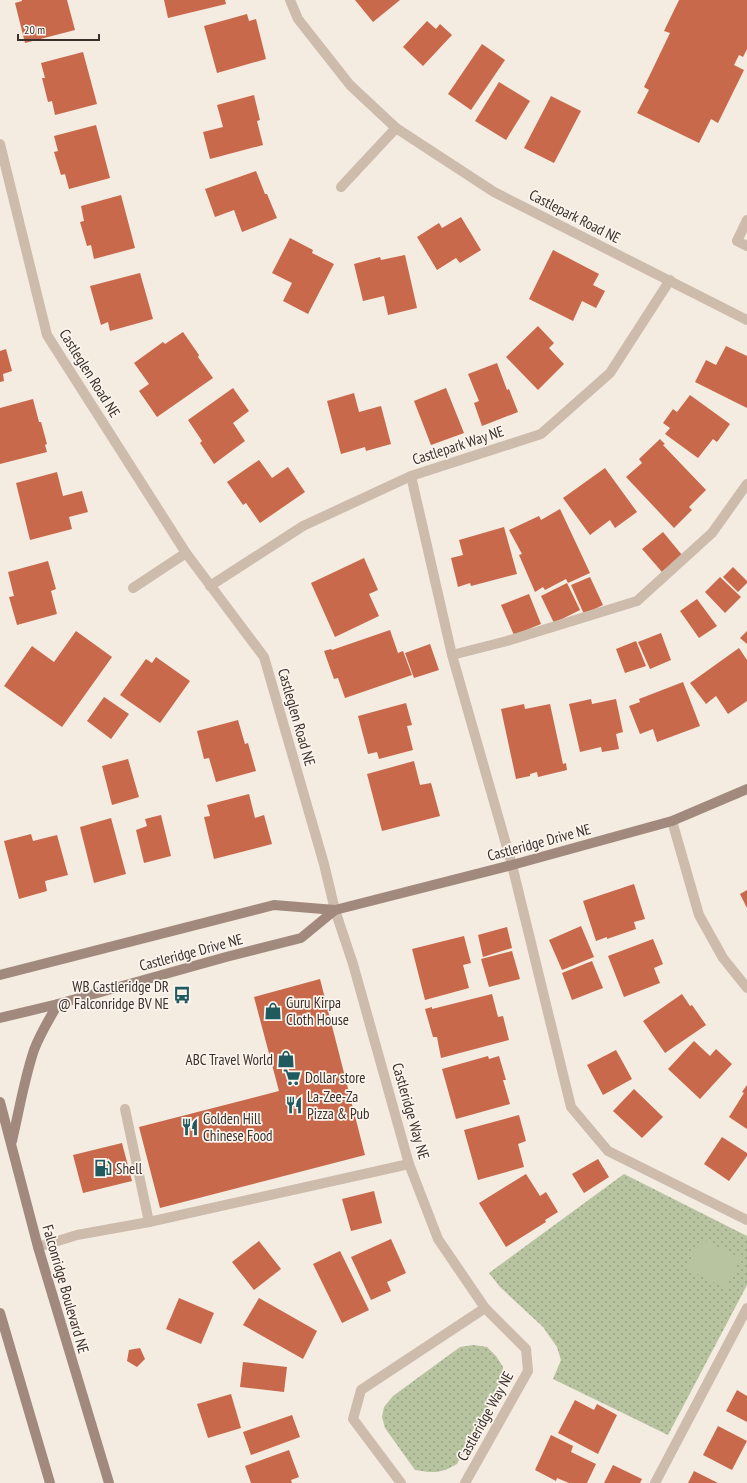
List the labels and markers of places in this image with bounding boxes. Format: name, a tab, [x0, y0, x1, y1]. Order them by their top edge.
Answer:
place label: WB Castleridge DR @ Falconridge BV NE	[58, 977, 169, 1013]
bus stop icon: WB Castleridge DR @ Falconridge BV NE	[172, 985, 192, 1005]
place label: Guru Kirpa Cloth House	[286, 993, 349, 1029]
shop icon: Guru Kirpa Cloth House	[263, 1001, 283, 1021]
shop icon: ABC Travel World	[276, 1049, 296, 1069]
place label: ABC Travel World	[186, 1050, 273, 1069]
supermarket icon: Dollar store	[282, 1067, 302, 1087]
place label: Dollar store	[305, 1068, 366, 1087]
place label: La-Zee-Za Pizza & Pub	[307, 1087, 369, 1123]
restaurant icon: La-Zee-Za Pizza & Pub	[284, 1095, 304, 1115]
place label: Golden Hill Chinese Food	[203, 1109, 273, 1145]
restaurant icon: Golden Hill Chinese Food	[180, 1117, 200, 1137]
fuel station icon: Shell	[93, 1158, 113, 1178]
place label: Shell	[116, 1159, 143, 1178]

